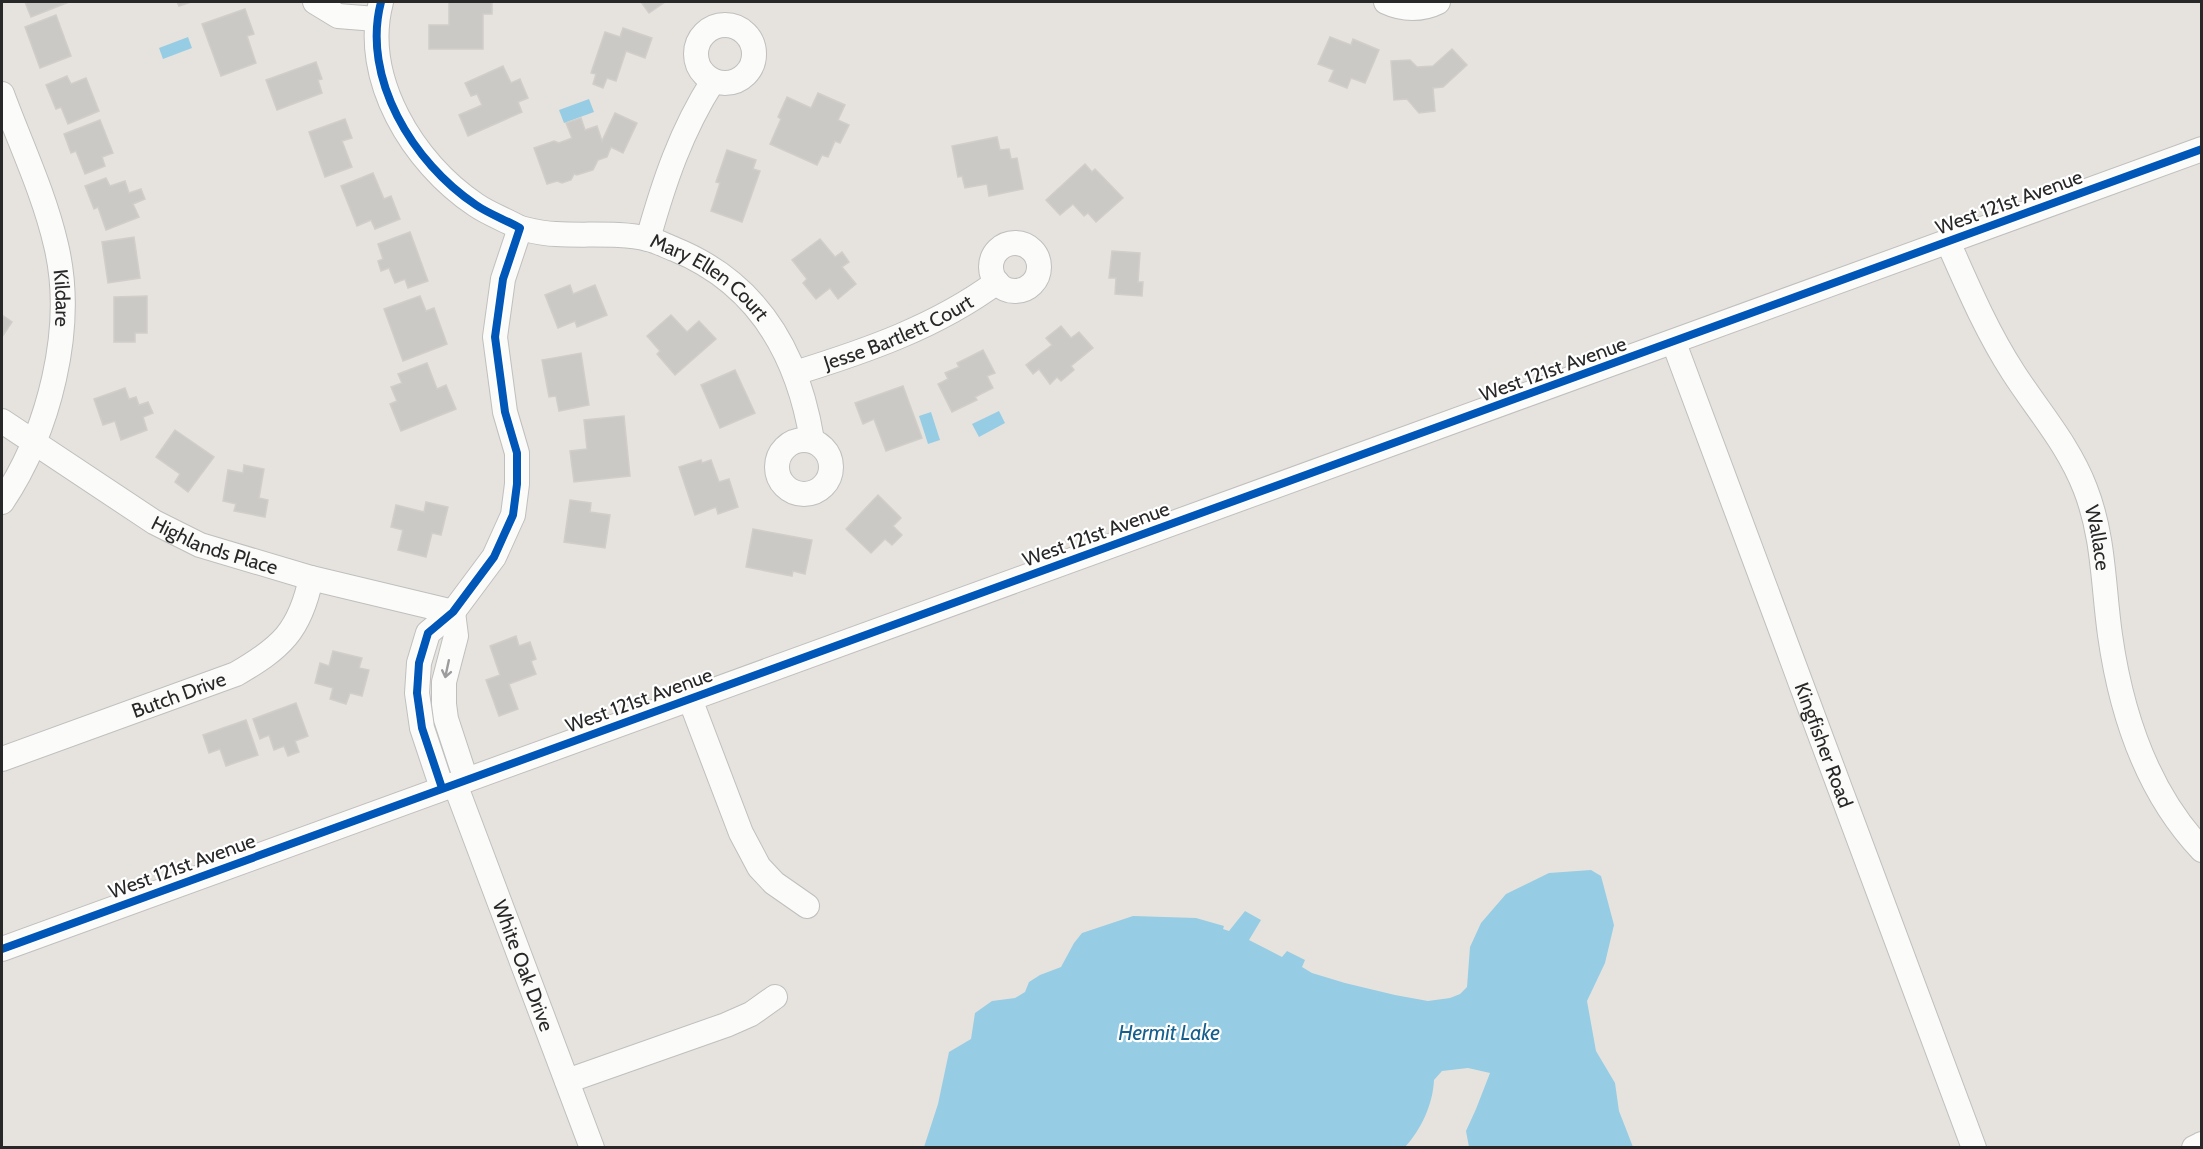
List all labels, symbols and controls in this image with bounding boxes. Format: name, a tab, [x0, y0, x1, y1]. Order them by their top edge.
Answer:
street label: West 121st Avenue	[1932, 164, 2086, 240]
street label: Mary Ellen Court	[647, 228, 774, 325]
street label: Kildare	[49, 268, 75, 327]
street label: Jesse Bartlett Court	[820, 289, 978, 375]
street label: West 121st Avenue	[1476, 331, 1630, 407]
street label: West 121st Avenue	[1019, 496, 1173, 572]
street label: Wallace	[2080, 503, 2115, 572]
street label: Highlands Place	[148, 511, 281, 580]
one-way arrow	[441, 658, 452, 678]
street label: West 121st Avenue	[562, 662, 716, 738]
street label: Butch Drive	[128, 667, 229, 723]
street label: Kingfisher Road	[1790, 679, 1858, 811]
street label: West 121st Avenue	[105, 828, 259, 904]
street label: White Oak Drive	[488, 896, 559, 1035]
water label: Hermit Lake	[1118, 1020, 1220, 1045]

